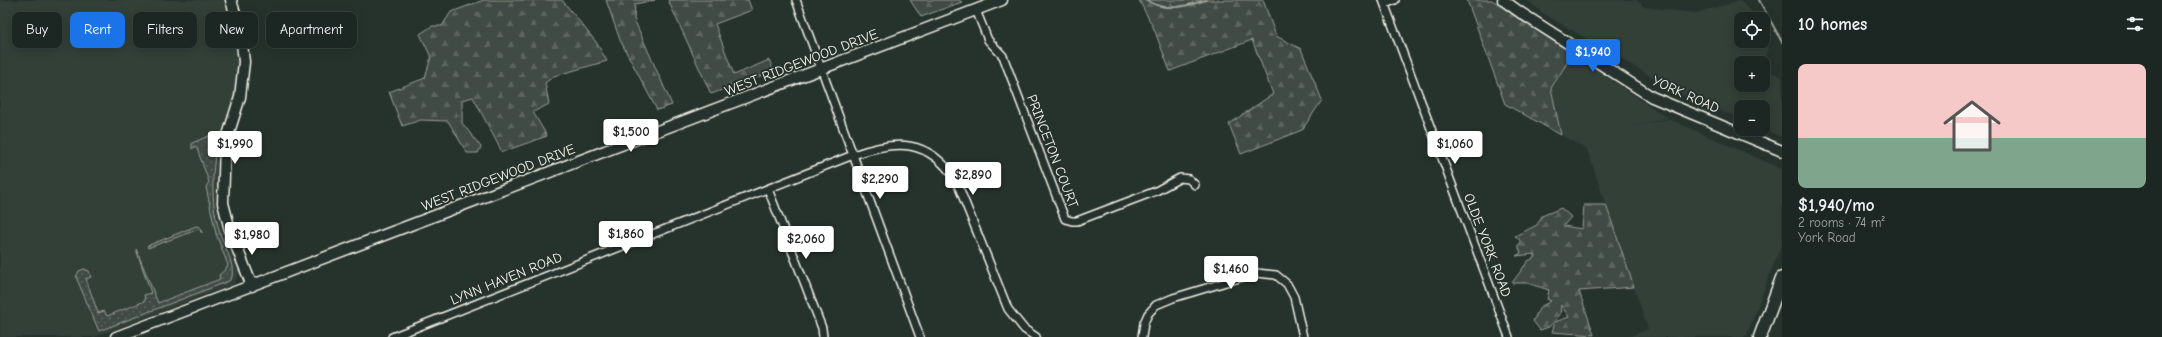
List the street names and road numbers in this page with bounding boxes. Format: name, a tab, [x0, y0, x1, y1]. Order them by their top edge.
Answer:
street label: WEST RIDGEWOOD DRIVE	[722, 25, 880, 100]
street label: YORK ROAD	[1650, 72, 1722, 117]
street label: PRINCETON COURT	[1023, 92, 1082, 211]
street label: WEST RIDGEWOOD DRIVE	[419, 140, 577, 215]
street label: OLDE YORK ROAD	[1460, 191, 1515, 300]
street label: LYNN HAVEN ROAD	[448, 248, 565, 309]

